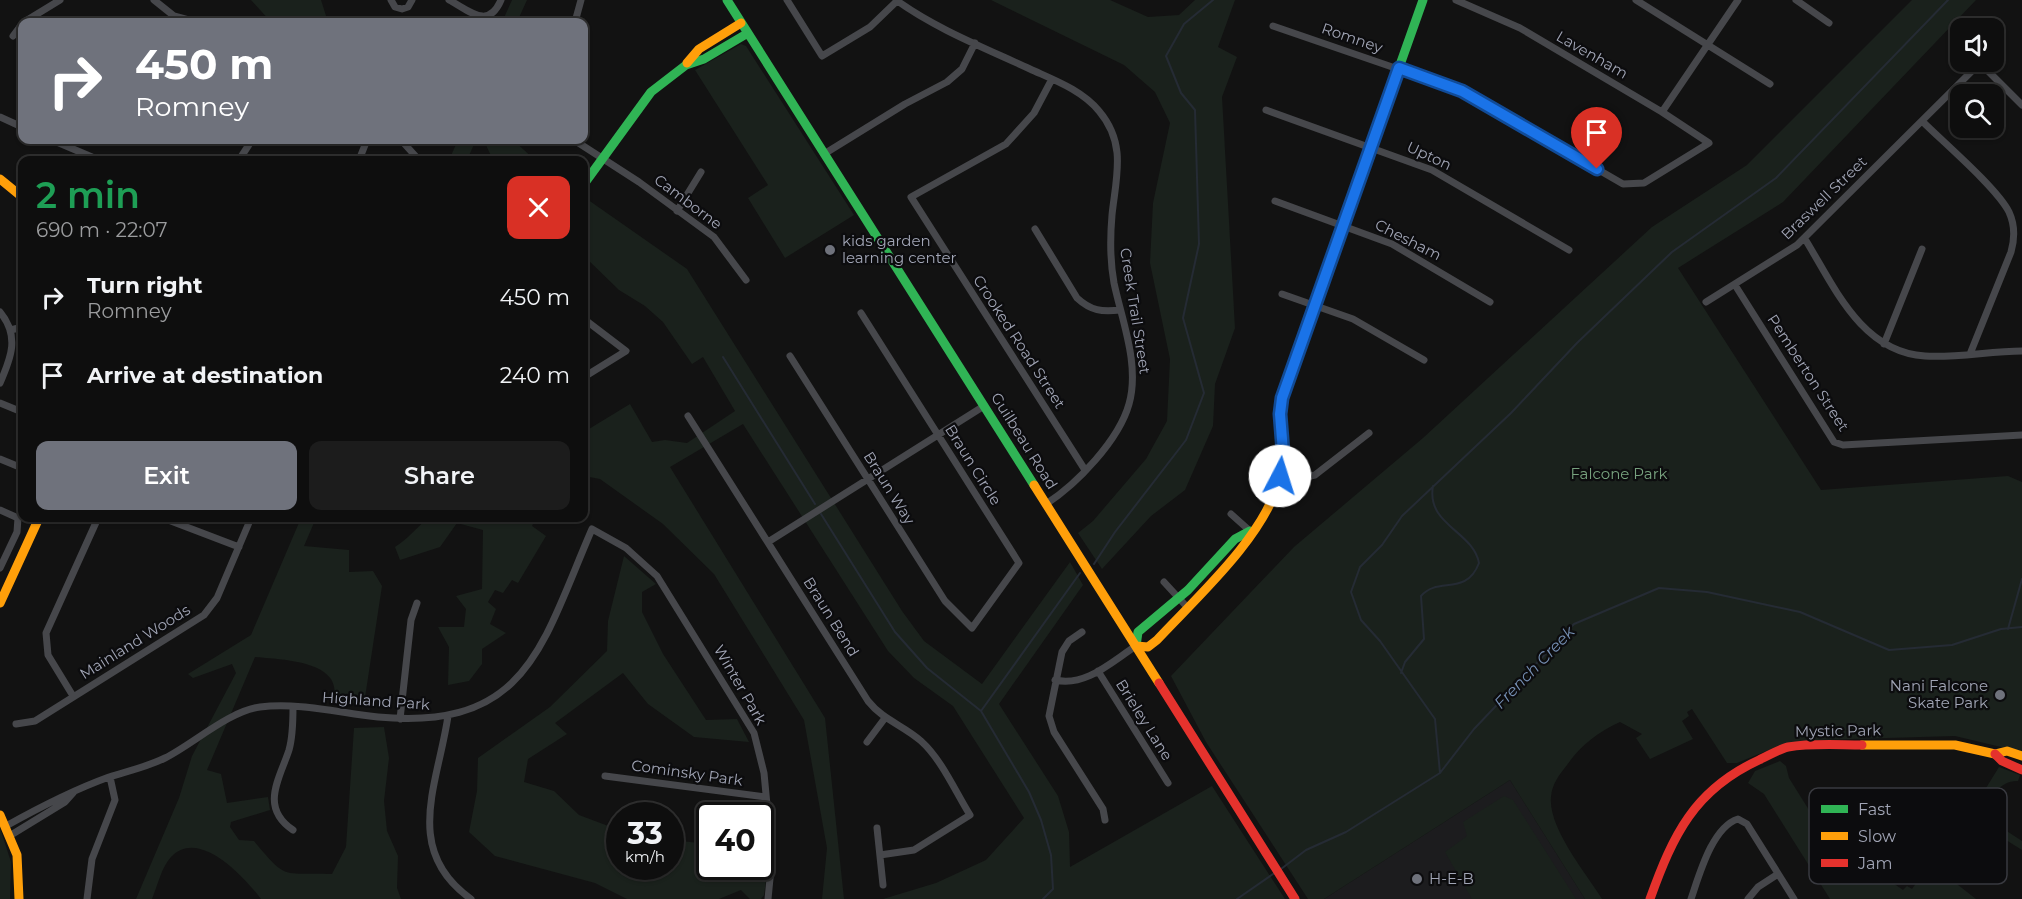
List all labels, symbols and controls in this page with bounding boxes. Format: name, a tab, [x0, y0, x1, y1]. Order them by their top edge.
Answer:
street label: Romney	[1319, 18, 1386, 57]
map controls	[1950, 18, 2004, 138]
button: sound	[1950, 18, 2004, 72]
street label: Lavenham	[1553, 26, 1631, 83]
text: 450 m	[135, 38, 273, 90]
icon: right	[36, 42, 114, 120]
button: search	[1950, 84, 2004, 138]
text: Romney	[135, 90, 249, 123]
pin	[1571, 107, 1622, 169]
icon: arrive	[1580, 116, 1613, 149]
street label: Upton	[1404, 137, 1455, 174]
street label: Braswell Street	[1777, 152, 1871, 243]
street label: Camborne	[651, 170, 726, 233]
text: 2 min	[36, 173, 140, 217]
button: close	[507, 176, 570, 239]
street label: Chesham	[1372, 215, 1445, 264]
text: 690 m · 22:07	[36, 218, 167, 242]
place label: kids garden learning center	[842, 231, 957, 267]
marker: kids garden learning center	[823, 243, 837, 257]
street label: Creek Trail Street	[1116, 246, 1155, 375]
street label: Crooked Road Street	[969, 271, 1070, 412]
text: Turn right	[87, 272, 202, 299]
icon: right	[36, 281, 69, 314]
text: 450 m	[499, 284, 570, 311]
text: Romney	[87, 299, 172, 323]
street label: Pemberton Street	[1764, 311, 1853, 435]
icon: arrive	[36, 359, 69, 392]
text: Arrive at destination	[87, 362, 323, 389]
text: 240 m	[500, 362, 570, 389]
street label: Guilbeau Road	[987, 389, 1062, 493]
street label: Braun Circle	[941, 421, 1006, 509]
button: Exit	[36, 441, 297, 510]
button: Share	[309, 441, 570, 510]
position arrow	[1248, 444, 1312, 508]
street label: Braun Way	[860, 448, 920, 528]
park label: Falcone Park	[1570, 464, 1668, 483]
street label: Braun Bend	[799, 573, 863, 660]
street label: Mainland Woods	[76, 600, 193, 683]
water label: French Creek	[1490, 621, 1579, 712]
street label: Winter Park	[710, 641, 771, 728]
street label: Brieley Lane	[1112, 676, 1177, 764]
place label: Nani Falcone Skate Park	[1890, 676, 1988, 712]
street label: Highland Park	[321, 687, 431, 714]
marker: Nani Falcone Skate Park	[1993, 688, 2007, 702]
street label: Mystic Park	[1795, 720, 1881, 741]
street label: Cominsky Park	[630, 755, 744, 790]
legend	[1809, 788, 2007, 884]
text: Fast	[1858, 800, 1892, 819]
speed limit sign: 40	[696, 802, 774, 880]
text: 33	[627, 815, 663, 852]
text: Slow	[1858, 827, 1896, 846]
text: km/h	[625, 847, 665, 866]
text: Jam	[1857, 854, 1892, 873]
place label: H-E-B	[1429, 869, 1474, 888]
marker: H-E-B	[1410, 872, 1424, 886]

